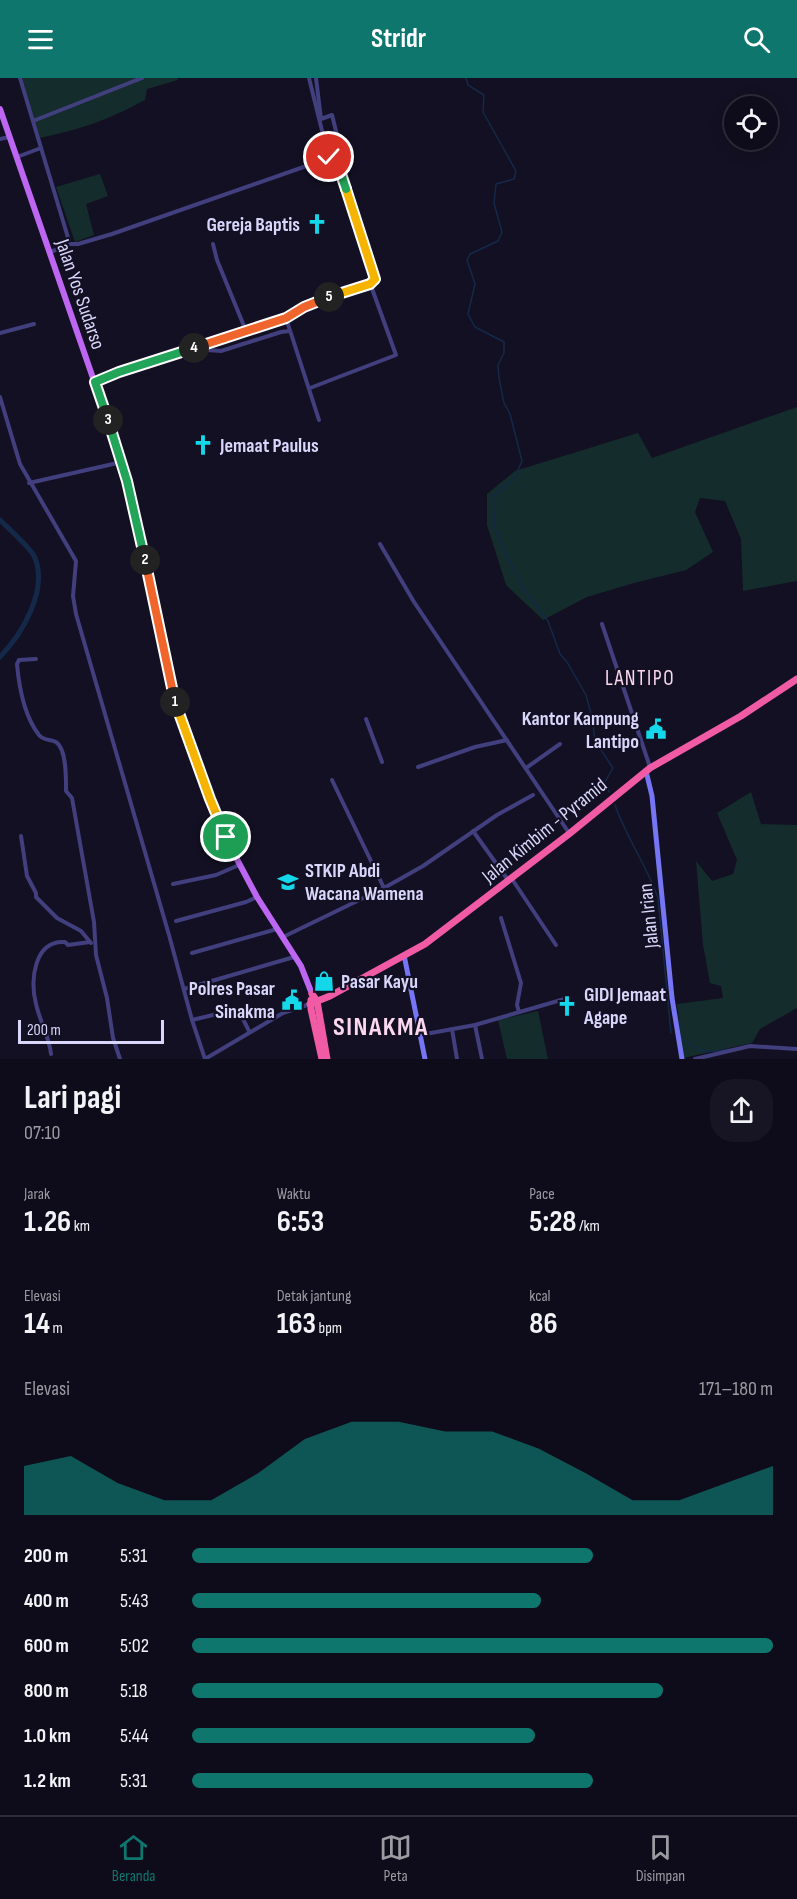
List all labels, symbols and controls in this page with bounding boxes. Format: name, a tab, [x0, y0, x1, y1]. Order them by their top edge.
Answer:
icon: menu	[24, 23, 57, 56]
text: Stridr	[371, 23, 426, 55]
icon: search	[740, 23, 773, 56]
map controls	[724, 96, 778, 150]
button: locate	[724, 96, 778, 150]
pin	[303, 131, 354, 182]
icon: check	[312, 140, 345, 173]
church icon: Gereja Baptis	[305, 212, 329, 236]
place label: Gereja Baptis	[206, 213, 300, 237]
street label: Jalan Yos Sudarso	[50, 235, 110, 353]
pin: 5	[314, 282, 344, 312]
text: 5	[325, 287, 333, 306]
pin: 4	[179, 333, 209, 363]
text: 4	[190, 338, 198, 357]
pin: 3	[93, 405, 123, 435]
text: 3	[104, 410, 112, 429]
church icon: Jemaat Paulus	[191, 433, 215, 457]
place label: Jemaat Paulus	[219, 434, 319, 458]
pin: 2	[130, 545, 160, 575]
text: 2	[141, 550, 149, 569]
district label: LANTIPO	[605, 666, 675, 691]
pin: 1	[160, 687, 190, 717]
text: 1	[172, 692, 178, 711]
place label: Kantor Kampung Lantipo	[522, 707, 640, 754]
public building icon: Kantor Kampung Lantipo	[644, 717, 668, 741]
street label: Jalan Kimbim - Pyramid	[477, 773, 612, 889]
pin	[200, 811, 251, 862]
icon: arrive	[209, 820, 242, 853]
place label: STKIP Abdi Wacana Wamena	[305, 859, 424, 906]
school or university icon: STKIP Abdi Wacana Wamena	[276, 870, 300, 894]
street label: Jalan Irian	[634, 882, 664, 950]
shop icon: Pasar Kayu	[312, 969, 336, 993]
place label: Pasar Kayu	[341, 970, 418, 994]
place label: Polres Pasar Sinakma	[189, 977, 275, 1024]
place label: GIDI Jemaat Agape	[583, 983, 667, 1030]
public building icon: Polres Pasar Sinakma	[280, 988, 304, 1012]
church icon: GIDI Jemaat Agape	[555, 994, 579, 1018]
district label: SINAKMA	[333, 1012, 429, 1043]
scale bar	[18, 1017, 164, 1044]
text: 200 m	[27, 1021, 61, 1040]
text: Lari pagi	[24, 1078, 121, 1118]
button: share	[710, 1079, 773, 1142]
text: 07:10	[24, 1121, 60, 1145]
text: Jarak	[24, 1185, 50, 1204]
text: Waktu	[277, 1185, 311, 1204]
text: Pace	[529, 1185, 555, 1204]
text: 1.26	[24, 1204, 71, 1240]
text: 6:53	[277, 1204, 324, 1240]
text: 5:28	[529, 1204, 577, 1240]
text: km	[71, 1217, 90, 1236]
text: /km	[577, 1217, 600, 1236]
text: Elevasi	[24, 1287, 61, 1306]
text: Detak jantung	[277, 1287, 351, 1306]
text: kcal	[529, 1287, 551, 1306]
text: 14	[24, 1306, 50, 1342]
text: 163	[277, 1306, 316, 1342]
text: 86	[529, 1306, 558, 1342]
text: m	[50, 1319, 63, 1338]
text: bpm	[316, 1319, 342, 1338]
text: Elevasi	[24, 1377, 70, 1401]
text: 171–180 m	[699, 1377, 773, 1401]
text: 200 m	[24, 1544, 68, 1568]
text: 5:31	[120, 1544, 147, 1568]
text: 400 m	[24, 1589, 69, 1613]
text: 5:43	[120, 1589, 149, 1613]
text: 600 m	[24, 1634, 69, 1658]
text: 5:02	[120, 1634, 149, 1658]
text: 800 m	[24, 1679, 69, 1703]
text: 5:18	[120, 1679, 148, 1703]
text: 1.0 km	[24, 1724, 71, 1748]
text: 5:44	[120, 1724, 149, 1748]
text: 1.2 km	[24, 1769, 71, 1793]
text: 5:31	[120, 1769, 147, 1793]
tab: Beranda	[112, 1831, 156, 1886]
tab: Peta	[379, 1831, 412, 1886]
tab: Disimpan	[636, 1831, 685, 1886]

